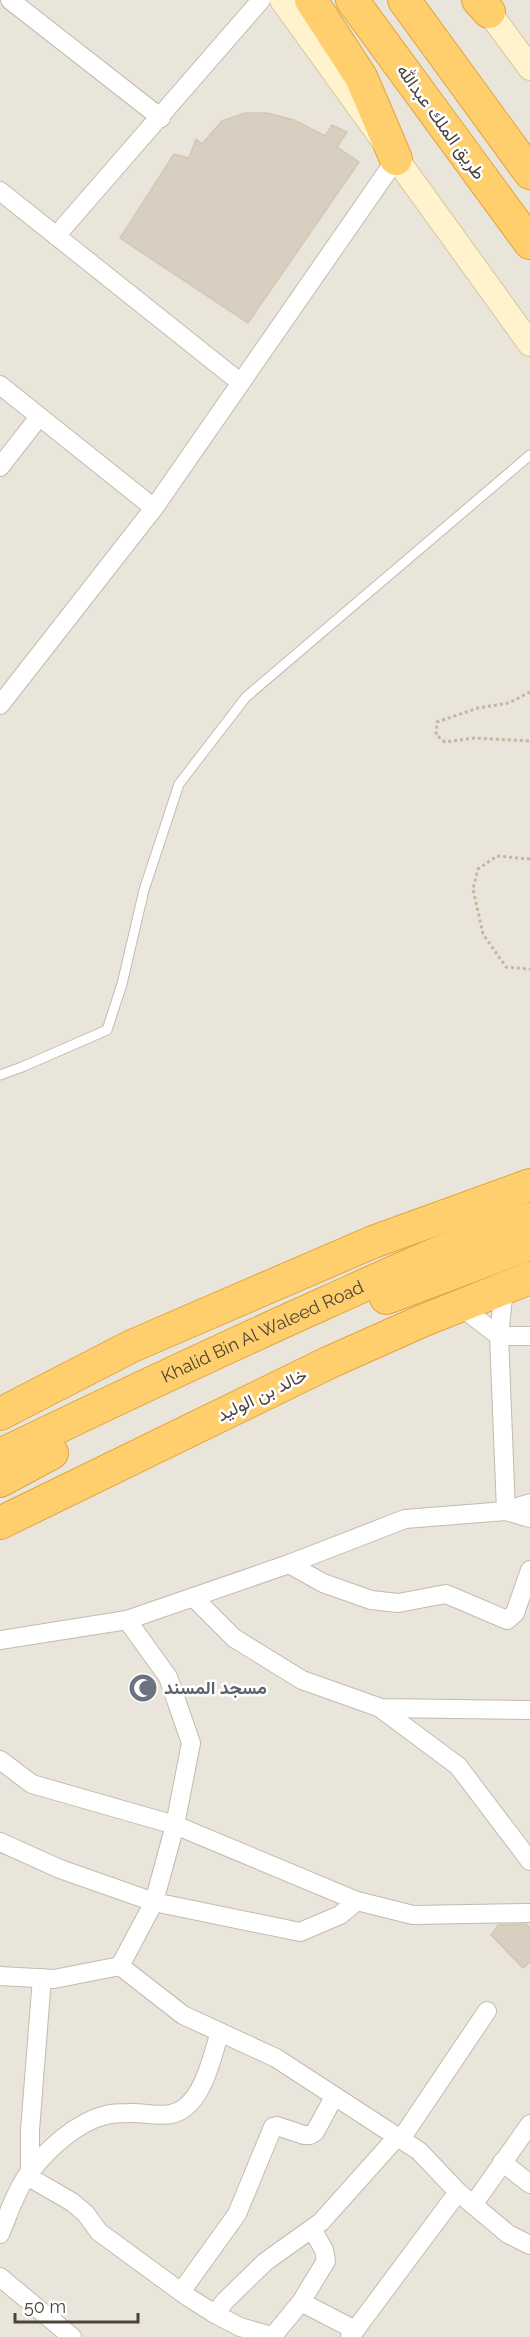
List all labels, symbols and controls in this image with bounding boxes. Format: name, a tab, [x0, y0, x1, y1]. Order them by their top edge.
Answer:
street label: طريق الملك عبدالله	[392, 60, 490, 184]
street label: Khalid Bin Al Waleed Road	[158, 1276, 367, 1387]
street label: خالد بن الوليد	[213, 1364, 311, 1426]
mosque icon: مسجد المسند	[127, 1672, 159, 1704]
place label: مسجد المسند	[164, 1677, 267, 1699]
scale bar	[15, 2286, 138, 2324]
text: 50 m	[24, 2296, 66, 2317]

